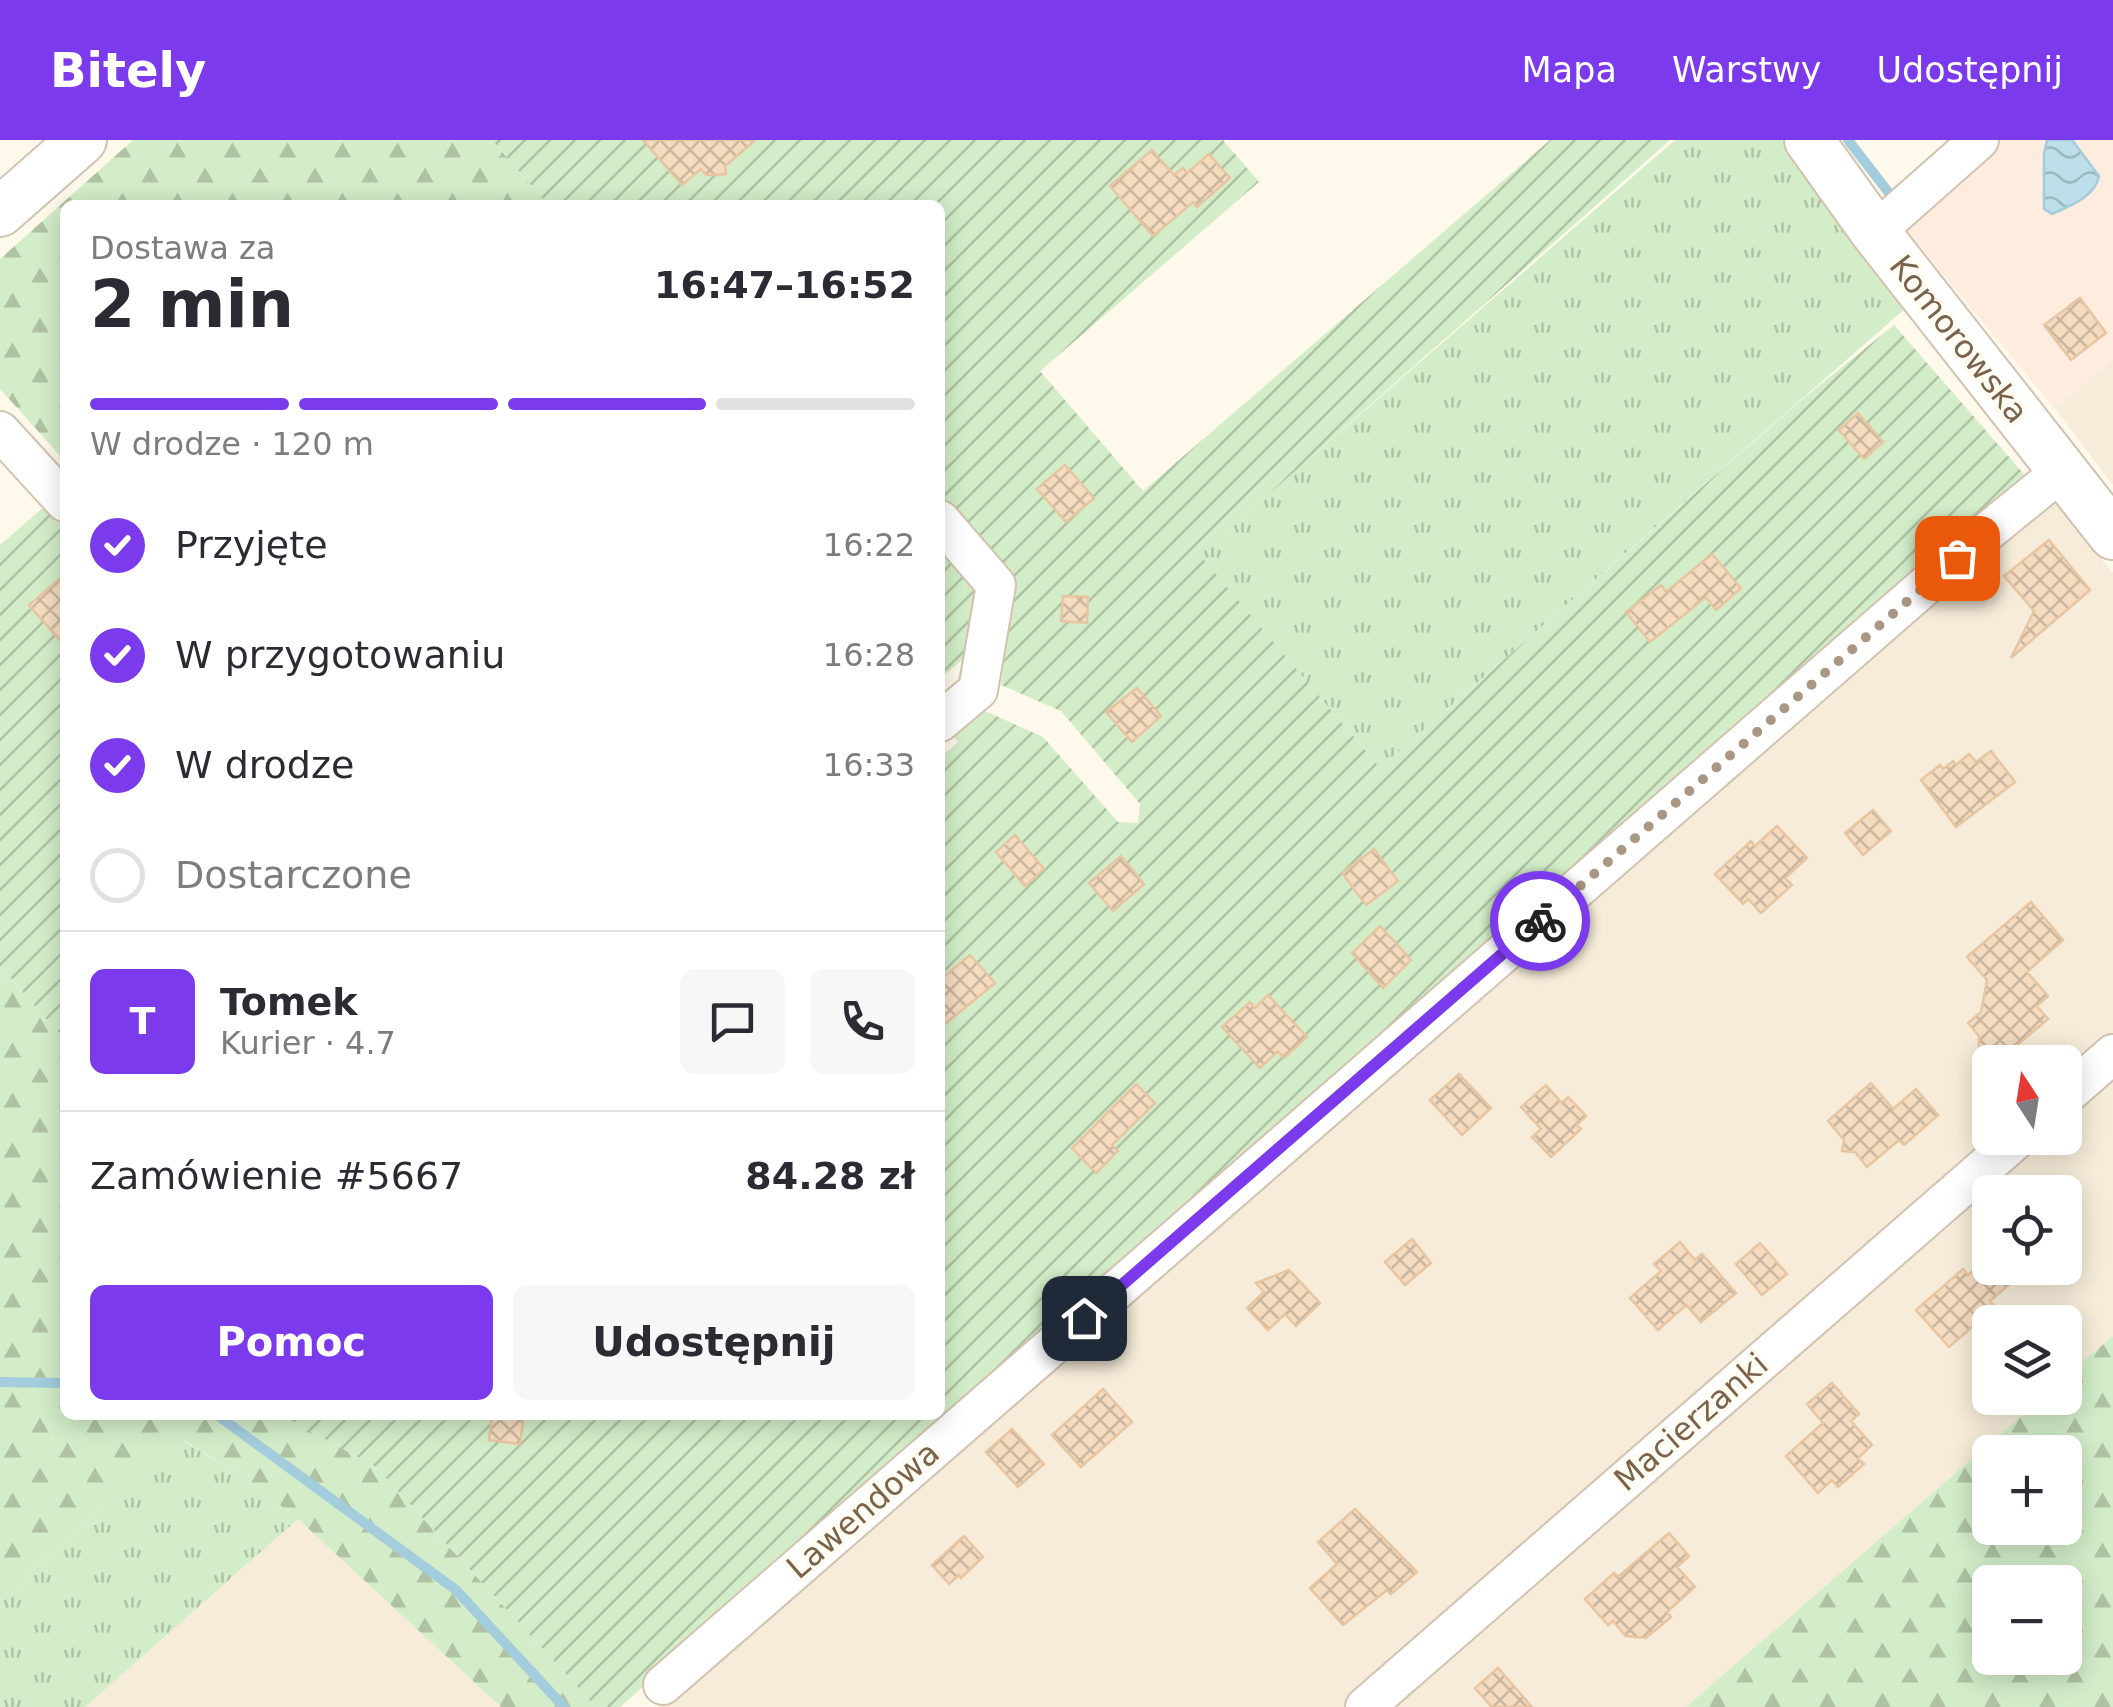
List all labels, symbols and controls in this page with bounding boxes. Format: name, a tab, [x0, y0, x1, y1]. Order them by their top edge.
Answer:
text: Bitely	[50, 42, 206, 98]
text: Mapa	[1522, 50, 1617, 90]
text: Warstwy	[1672, 50, 1821, 90]
text: Udostępnij	[1876, 50, 2063, 90]
text: Dostawa za	[90, 229, 275, 267]
street label: Komorowska	[1882, 248, 2036, 430]
text: 16:47–16:52	[654, 263, 915, 307]
text: 2 min	[90, 267, 294, 342]
text: W drodze · 120 m	[90, 425, 374, 463]
pin	[1915, 516, 2000, 601]
icon: check	[90, 518, 145, 573]
text: Przyjęte	[175, 523, 328, 567]
text: 16:22	[823, 526, 915, 564]
icon: bag	[1930, 531, 1985, 586]
icon: check	[90, 628, 145, 683]
text: W przygotowaniu	[175, 633, 505, 677]
text: 16:28	[823, 636, 915, 674]
icon: check	[90, 738, 145, 793]
text: W drodze	[175, 743, 354, 787]
text: 16:33	[823, 746, 915, 784]
text: Dostarczone	[175, 853, 412, 897]
courier	[1490, 871, 1590, 971]
icon: bike	[1513, 894, 1568, 949]
button: chat	[680, 969, 785, 1074]
button: phone	[810, 969, 915, 1074]
text: Tomek	[220, 980, 358, 1024]
text: T	[130, 999, 155, 1043]
text: Kurier · 4.7	[220, 1024, 396, 1062]
north arrow	[1972, 1045, 2082, 1155]
map controls	[1972, 1045, 2082, 1675]
text: Zamówienie #5667	[90, 1154, 463, 1198]
text: 84.28 zł	[745, 1154, 915, 1198]
button: locate	[1972, 1175, 2082, 1285]
pin	[1042, 1276, 1127, 1361]
button: Pomoc	[90, 1285, 493, 1400]
button: Udostępnij	[513, 1285, 915, 1400]
icon: home	[1057, 1291, 1112, 1346]
button: layers	[1972, 1305, 2082, 1415]
street label: Macierzanki	[1607, 1345, 1775, 1499]
street label: Lawendowa	[779, 1434, 947, 1586]
button: +	[1972, 1435, 2082, 1545]
button: −	[1972, 1565, 2082, 1675]

